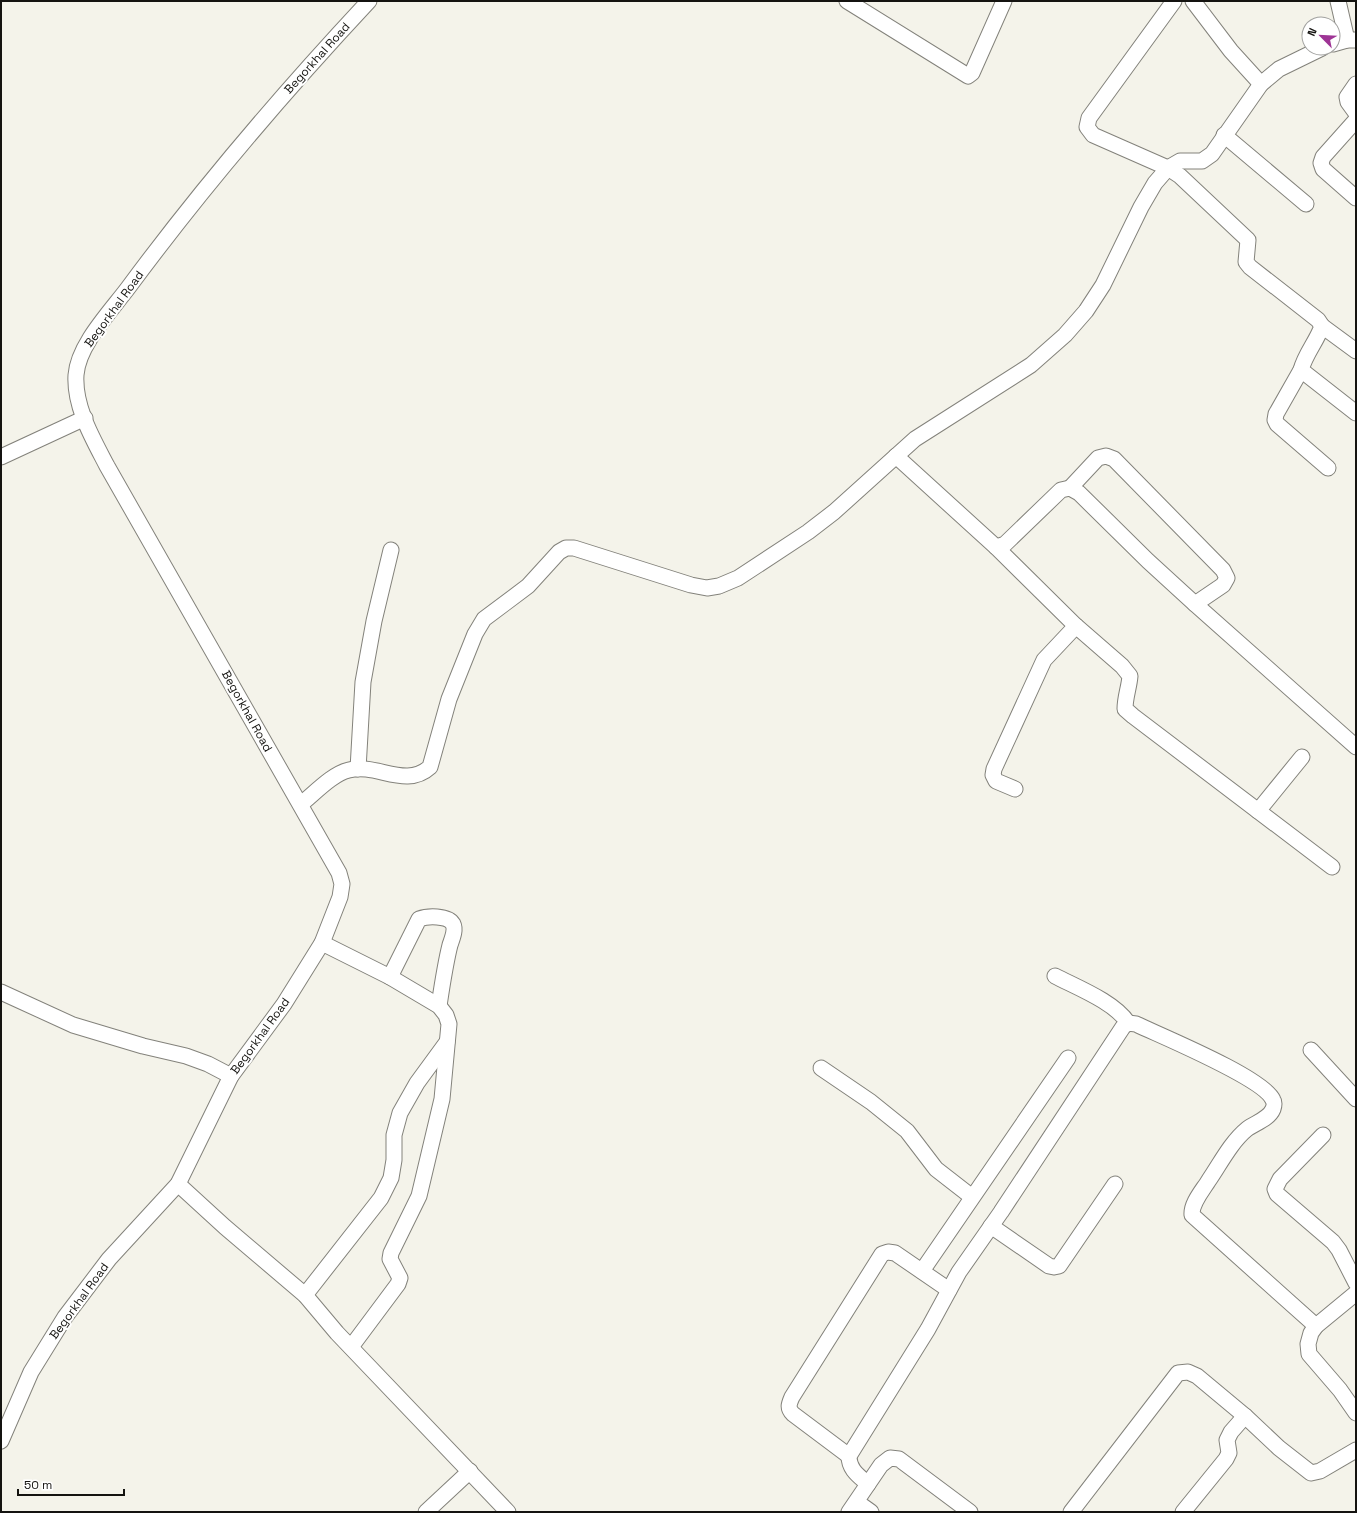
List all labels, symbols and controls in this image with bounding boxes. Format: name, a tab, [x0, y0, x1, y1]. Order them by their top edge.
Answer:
north arrow	[1301, 16, 1341, 56]
street label: Begorkhal Road	[281, 19, 353, 97]
text: N	[1304, 26, 1320, 38]
street label: Begorkhal Road	[81, 268, 147, 350]
street label: Begorkhal Road	[218, 667, 276, 755]
street label: Begorkhal Road	[227, 995, 293, 1077]
street label: Begorkhal Road	[46, 1260, 112, 1342]
scale bar	[18, 1471, 124, 1497]
text: 50 m	[24, 1477, 52, 1493]

